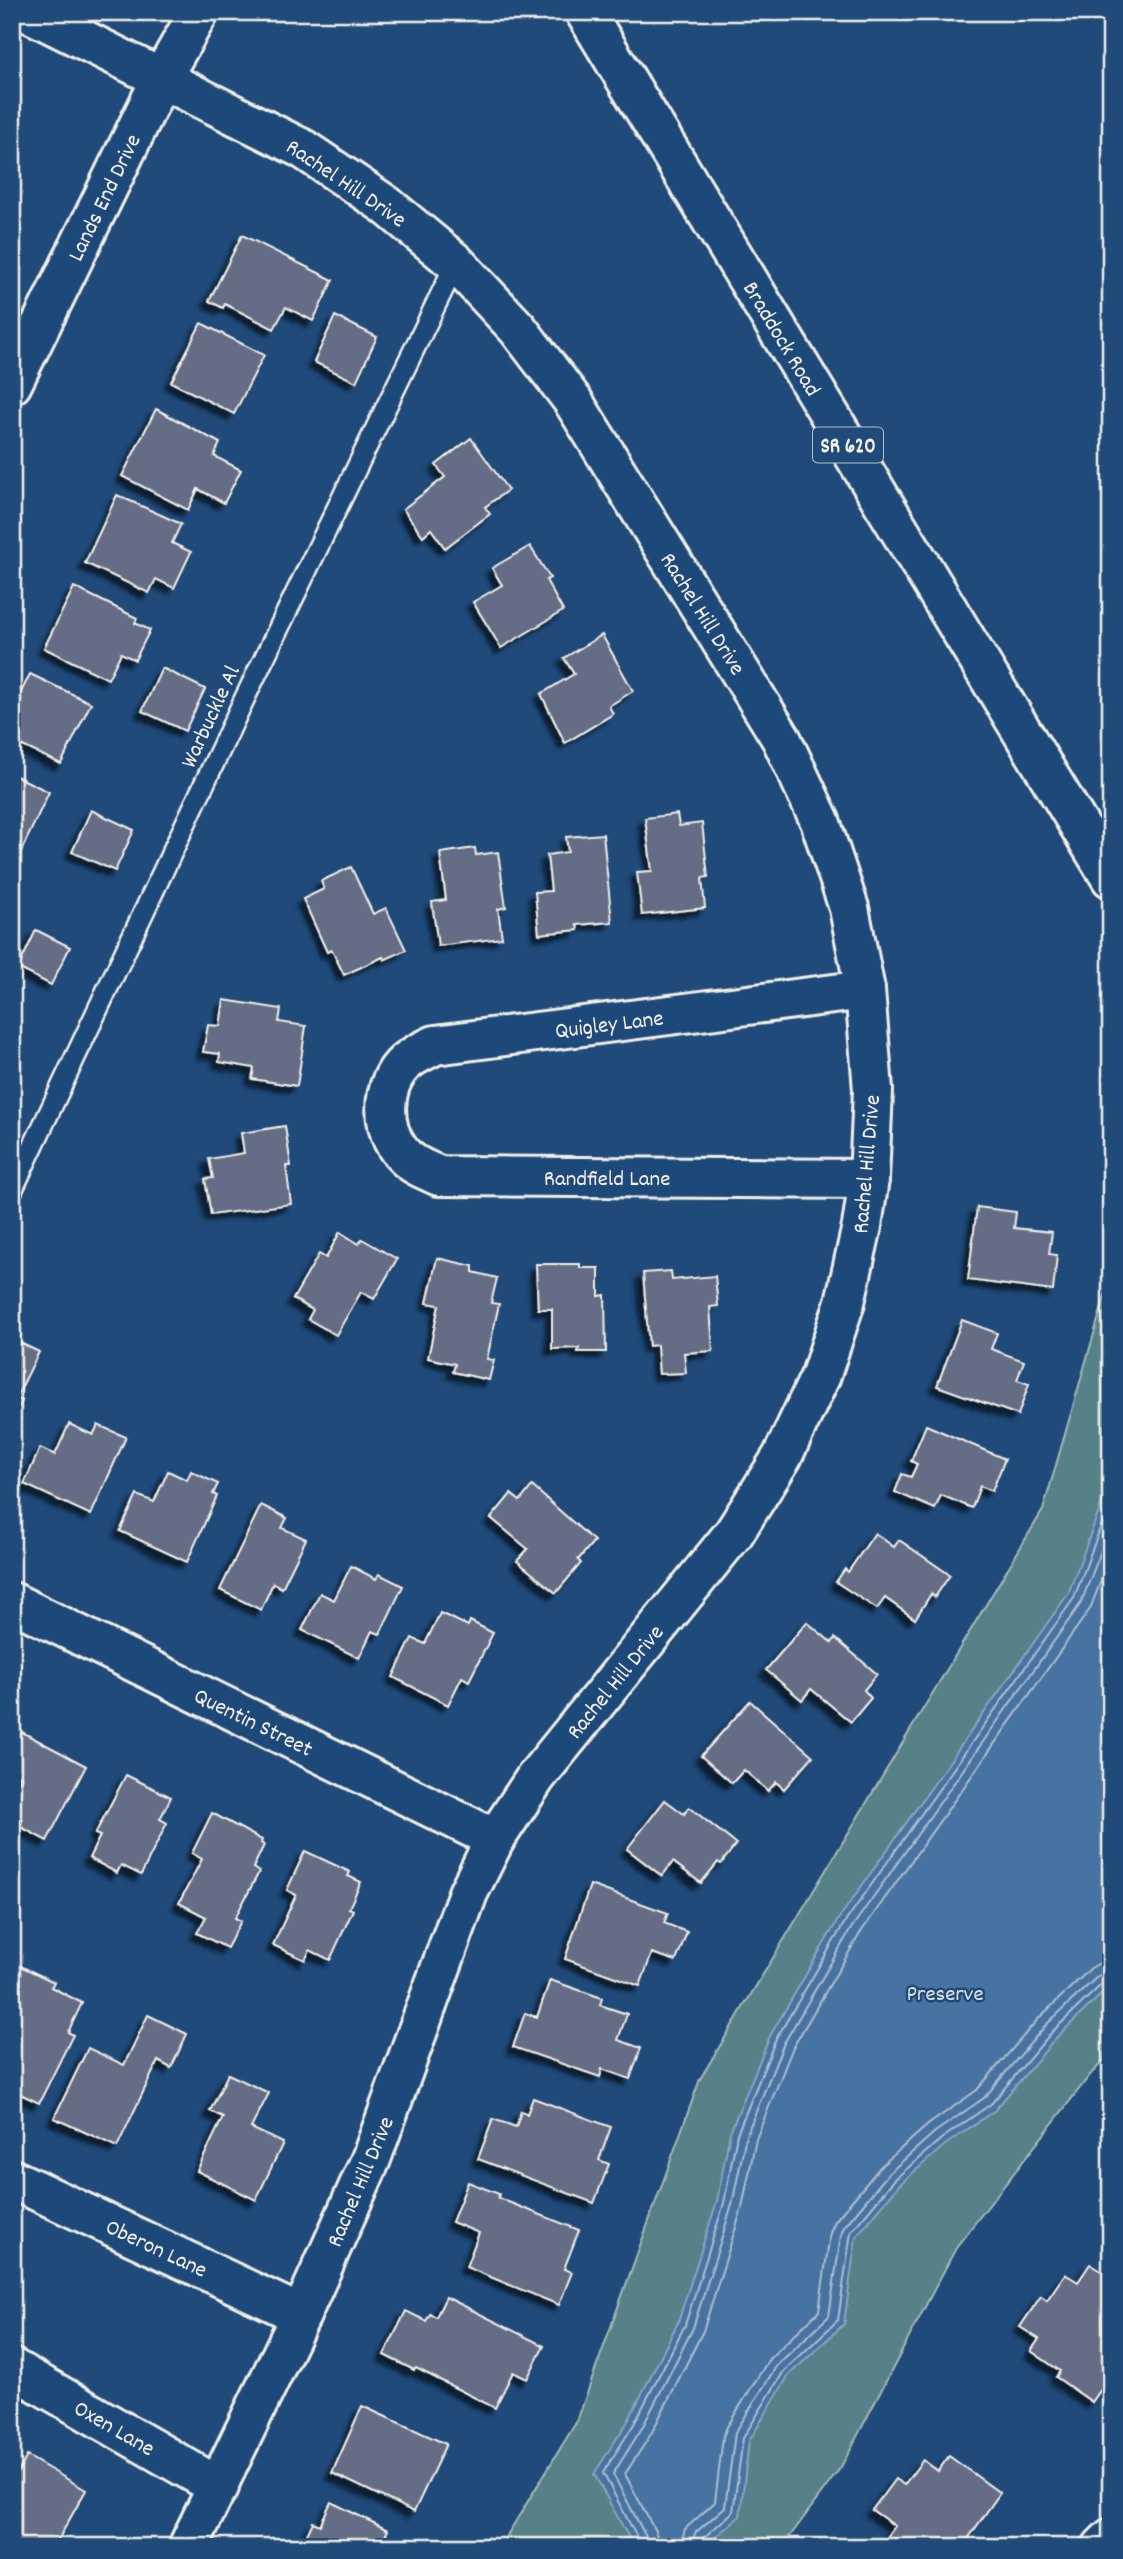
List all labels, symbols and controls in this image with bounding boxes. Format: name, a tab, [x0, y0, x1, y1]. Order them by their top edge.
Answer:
street label: Lands End Drive	[61, 129, 151, 268]
street label: Rachel Hill Drive	[278, 132, 412, 237]
street label: Braddock Road	[733, 276, 827, 404]
road number: SR 620	[813, 428, 883, 462]
street label: Rachel Hill Drive	[650, 547, 752, 683]
street label: Warbuckle Al	[174, 660, 251, 774]
street label: Quigley Lane	[553, 1003, 665, 1049]
street label: Rachel Hill Drive	[846, 1094, 891, 1235]
street label: Randfield Lane	[544, 1164, 670, 1197]
street label: Rachel Hill Drive	[560, 1619, 673, 1748]
street label: Quentin Street	[187, 1681, 317, 1767]
park label: Preserve	[906, 1979, 984, 2012]
street label: Rachel Hill Drive	[320, 2112, 405, 2253]
street label: Oberon Lane	[99, 2212, 212, 2288]
street label: Oxen Lane	[67, 2394, 160, 2466]

